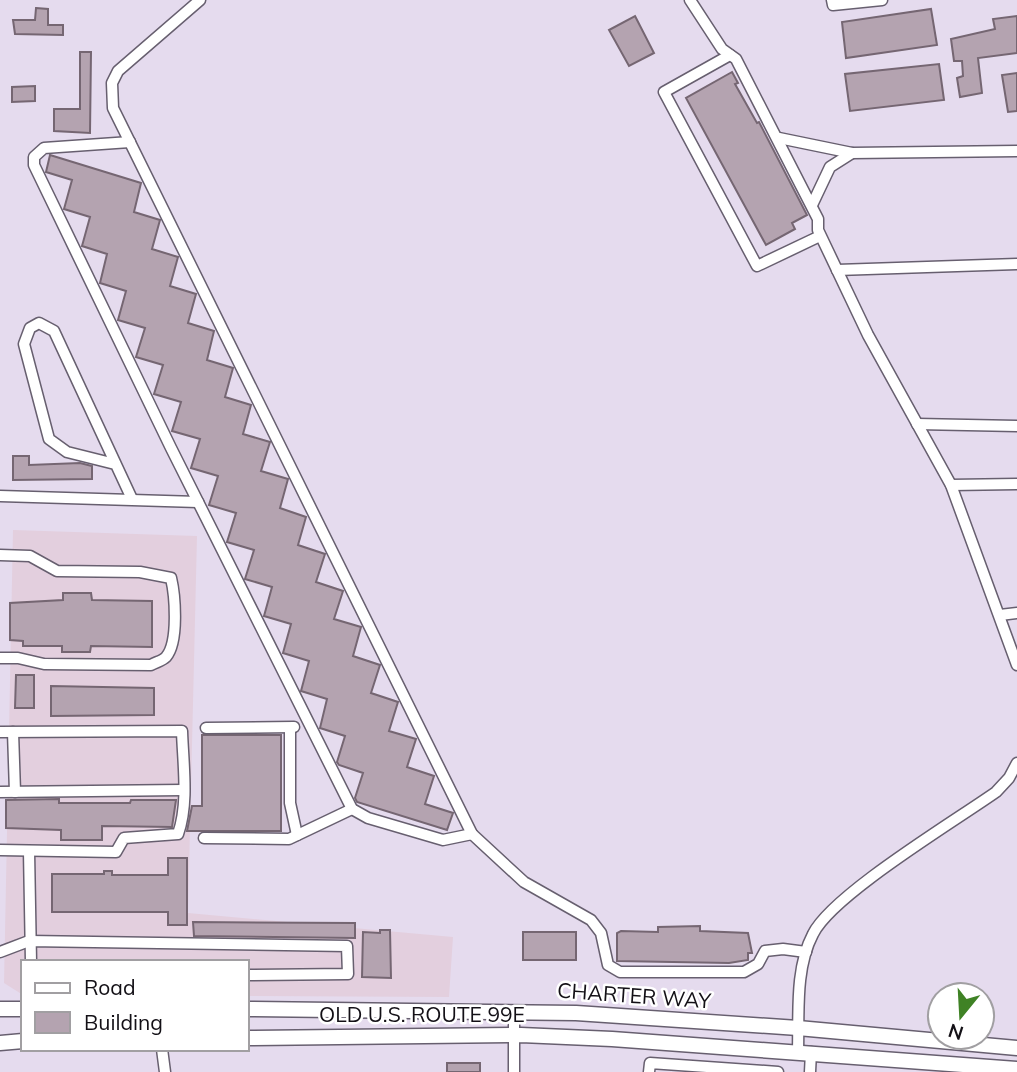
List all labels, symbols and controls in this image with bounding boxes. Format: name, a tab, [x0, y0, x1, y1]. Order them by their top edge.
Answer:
legend	[21, 960, 248, 1051]
text: Road	[84, 974, 135, 1000]
street label: CHARTER WAY	[556, 977, 712, 1013]
north arrow	[926, 981, 996, 1051]
street label: OLD U.S. ROUTE 99E	[319, 1001, 525, 1027]
text: Building	[84, 1009, 163, 1035]
text: N	[945, 1019, 966, 1046]

